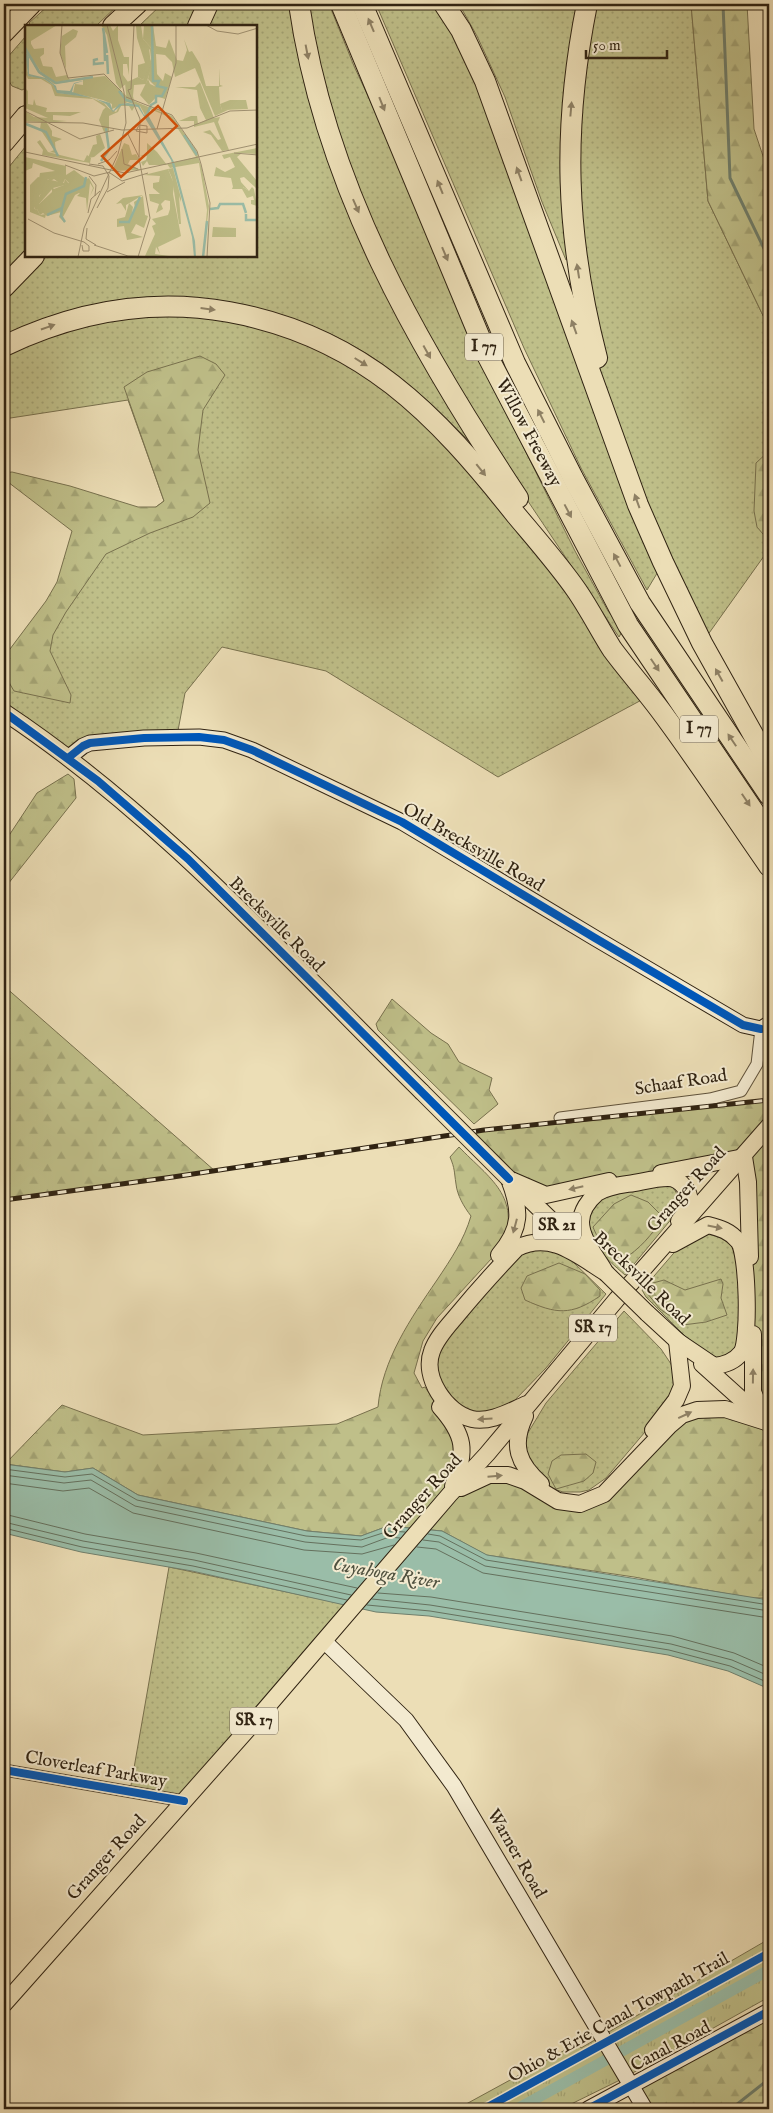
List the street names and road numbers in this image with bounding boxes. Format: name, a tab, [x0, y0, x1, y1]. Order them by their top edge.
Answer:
road number: I 77	[465, 334, 503, 361]
street label: Willow Freeway	[490, 375, 566, 491]
road number: I 77	[680, 716, 718, 742]
street label: Old Brecksville Road	[398, 798, 548, 898]
street label: Brecksville Road	[223, 872, 329, 978]
street label: Schaaf Road	[633, 1064, 729, 1102]
street label: Granger Road	[642, 1142, 732, 1238]
road number: SR 21	[533, 1212, 581, 1240]
street label: Brecksville Road	[588, 1227, 695, 1331]
road number: SR 17	[569, 1315, 617, 1342]
street label: Granger Road	[378, 1449, 468, 1545]
road number: SR 17	[230, 1708, 278, 1734]
street label: Cloverleaf Parkway	[23, 1746, 169, 1794]
street label: Warner Road	[481, 1805, 551, 1903]
street label: Granger Road	[62, 1810, 152, 1906]
street label: Ohio & Erie Canal Towpath Trail	[504, 1948, 734, 2088]
street label: Canal Road	[627, 2016, 715, 2078]

